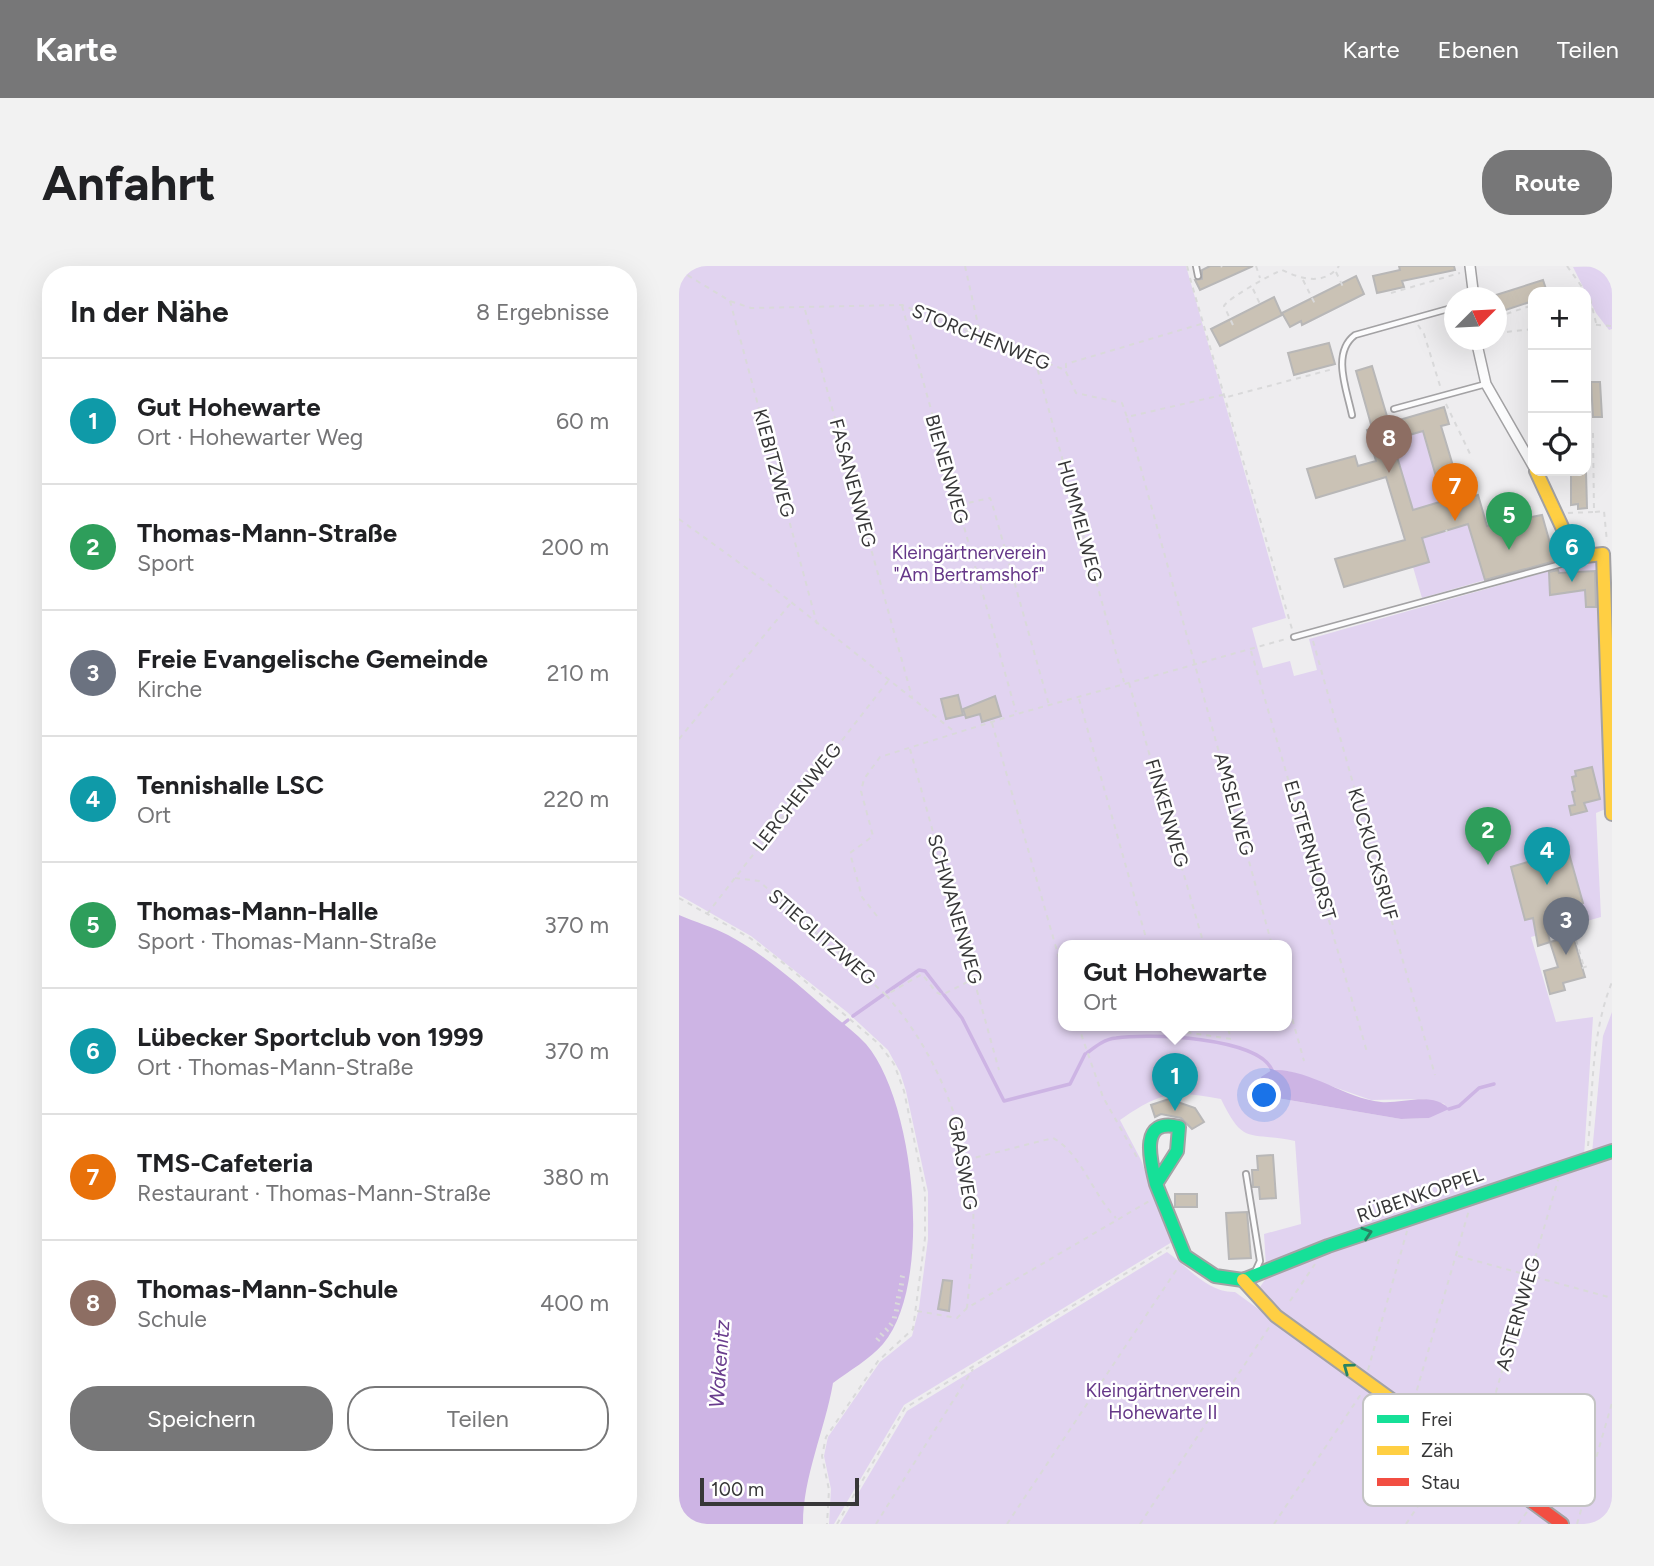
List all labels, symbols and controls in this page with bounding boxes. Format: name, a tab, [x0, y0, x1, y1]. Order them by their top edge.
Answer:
text: Karte	[35, 30, 117, 69]
text: Karte	[1343, 35, 1400, 64]
text: Ebenen	[1438, 35, 1519, 64]
text: Teilen	[1557, 35, 1619, 64]
button: Route	[1482, 150, 1612, 215]
text: Anfahrt	[42, 153, 216, 212]
north arrow	[1444, 287, 1507, 350]
map controls	[1528, 287, 1591, 476]
button: +	[1528, 287, 1591, 350]
text: In der Nähe	[70, 293, 229, 330]
text: 8 Ergebnisse	[476, 298, 609, 326]
street label: STORCHENWEG	[909, 299, 1053, 375]
button: −	[1528, 350, 1591, 413]
text: Gut Hohewarte	[137, 391, 321, 423]
street label: KIEBITZWEG	[748, 406, 800, 520]
text: 1	[88, 407, 98, 435]
text: 60 m	[556, 407, 609, 435]
street label: BIENENWEG	[920, 412, 974, 526]
button: locate	[1528, 413, 1591, 476]
pin: 8	[1366, 415, 1412, 473]
street label: FASANENWEG	[825, 416, 881, 550]
text: Ort · Hohewarter Weg	[137, 423, 363, 451]
street label: HUMMELWEG	[1053, 458, 1107, 584]
pin: 7	[1432, 463, 1478, 521]
pin: 5	[1486, 492, 1532, 550]
text: Thomas-Mann-Straße	[137, 517, 397, 549]
pin: 6	[1549, 524, 1595, 582]
text: 2	[86, 533, 100, 561]
text: 200 m	[541, 533, 609, 561]
park label: Kleingärtnerverein "Am Bertramshof"	[892, 541, 1046, 586]
text: Sport	[137, 549, 195, 577]
text: Freie Evangelische Gemeinde	[137, 643, 488, 675]
text: 3	[87, 659, 99, 687]
text: 210 m	[547, 659, 609, 687]
text: Kirche	[137, 675, 202, 703]
street label: LERCHENWEG	[748, 738, 846, 856]
street label: AMSELWEG	[1209, 750, 1259, 858]
street label: FINKENWEG	[1141, 756, 1193, 870]
text: Tennishalle LSC	[137, 769, 324, 801]
street label: ELSTERNHORST	[1279, 778, 1341, 923]
text: 4	[86, 785, 100, 813]
text: 220 m	[543, 785, 609, 813]
street label: KUCKUCKSRUF	[1343, 785, 1403, 923]
text: Ort	[137, 801, 171, 829]
pin: 2	[1465, 807, 1511, 865]
pin: 4	[1524, 827, 1570, 885]
street label: SCHWANENWEG	[923, 831, 987, 987]
street label: STIEGLITZWEG	[764, 884, 880, 990]
text: Thomas-Mann-Halle	[137, 895, 378, 927]
pin: 3	[1543, 897, 1589, 955]
text: 5	[86, 911, 100, 939]
text: 370 m	[544, 911, 609, 939]
text: Sport · Thomas-Mann-Straße	[137, 927, 437, 955]
popup	[1058, 940, 1292, 1031]
text: Gut Hohewarte	[1083, 956, 1267, 988]
text: Ort	[1083, 988, 1118, 1016]
text: Lübecker Sportclub von 1999	[137, 1021, 484, 1053]
text: 6	[86, 1037, 100, 1065]
text: 370 m	[544, 1037, 609, 1065]
text: Ort · Thomas-Mann-Straße	[137, 1053, 413, 1081]
pin: 1	[1152, 1053, 1198, 1111]
your location	[1247, 1078, 1281, 1112]
street label: GRASWEG	[943, 1114, 983, 1212]
text: TMS-Cafeteria	[137, 1147, 313, 1179]
text: 7	[87, 1163, 99, 1191]
text: 380 m	[542, 1163, 609, 1191]
street label: RÜBENKOPPEL	[1354, 1163, 1486, 1227]
text: Restaurant · Thomas-Mann-Straße	[137, 1179, 491, 1207]
one-way arrow	[1360, 1227, 1372, 1242]
street label: ASTERNWEG	[1491, 1255, 1545, 1373]
text: Thomas-Mann-Schule	[137, 1273, 398, 1305]
text: 8	[86, 1289, 100, 1317]
text: 400 m	[540, 1289, 609, 1317]
text: Schule	[137, 1305, 207, 1333]
water label: Wakenitz	[703, 1318, 735, 1409]
one-way arrow	[1343, 1364, 1356, 1376]
park label: Kleingärtnerverein Hohewarte II	[1086, 1379, 1240, 1424]
button: Speichern	[70, 1386, 333, 1451]
button: Teilen	[347, 1386, 609, 1451]
legend	[1363, 1394, 1595, 1506]
text: Frei	[1421, 1408, 1452, 1431]
text: Zäh	[1421, 1439, 1453, 1462]
text: Stau	[1421, 1471, 1460, 1494]
scale bar	[700, 1475, 859, 1507]
text: 100 m	[711, 1478, 764, 1501]

